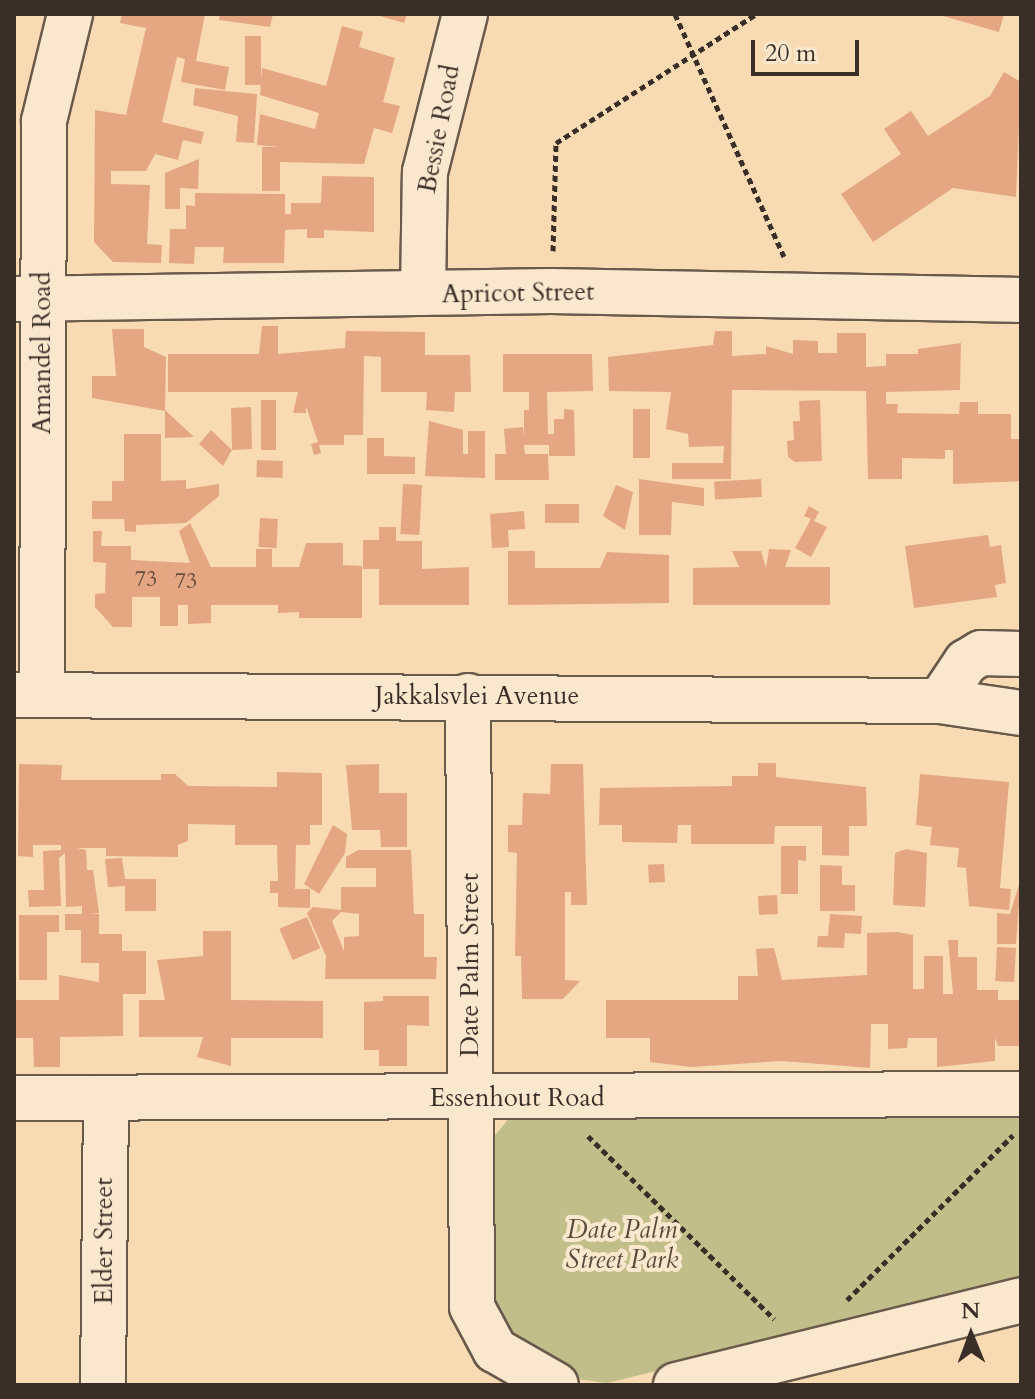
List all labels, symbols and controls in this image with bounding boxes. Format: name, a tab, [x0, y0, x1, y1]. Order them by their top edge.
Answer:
scale bar	[755, 24, 863, 74]
text: 20 m	[765, 37, 816, 70]
street label: Bessie Road	[411, 62, 467, 196]
street label: Amandel Road	[26, 272, 58, 434]
street label: Apricot Street	[441, 276, 595, 310]
house number: 73	[135, 567, 157, 593]
house number: 73	[175, 569, 197, 595]
street label: Jakkalsvlei Avenue	[375, 680, 579, 712]
street label: Date Palm Street	[454, 873, 486, 1057]
street label: Essenhout Road	[430, 1082, 604, 1114]
street label: Elder Street	[88, 1177, 120, 1305]
park label: Date Palm Street Park	[566, 1214, 678, 1276]
north arrow	[931, 1295, 1011, 1375]
text: N	[961, 1296, 980, 1326]

